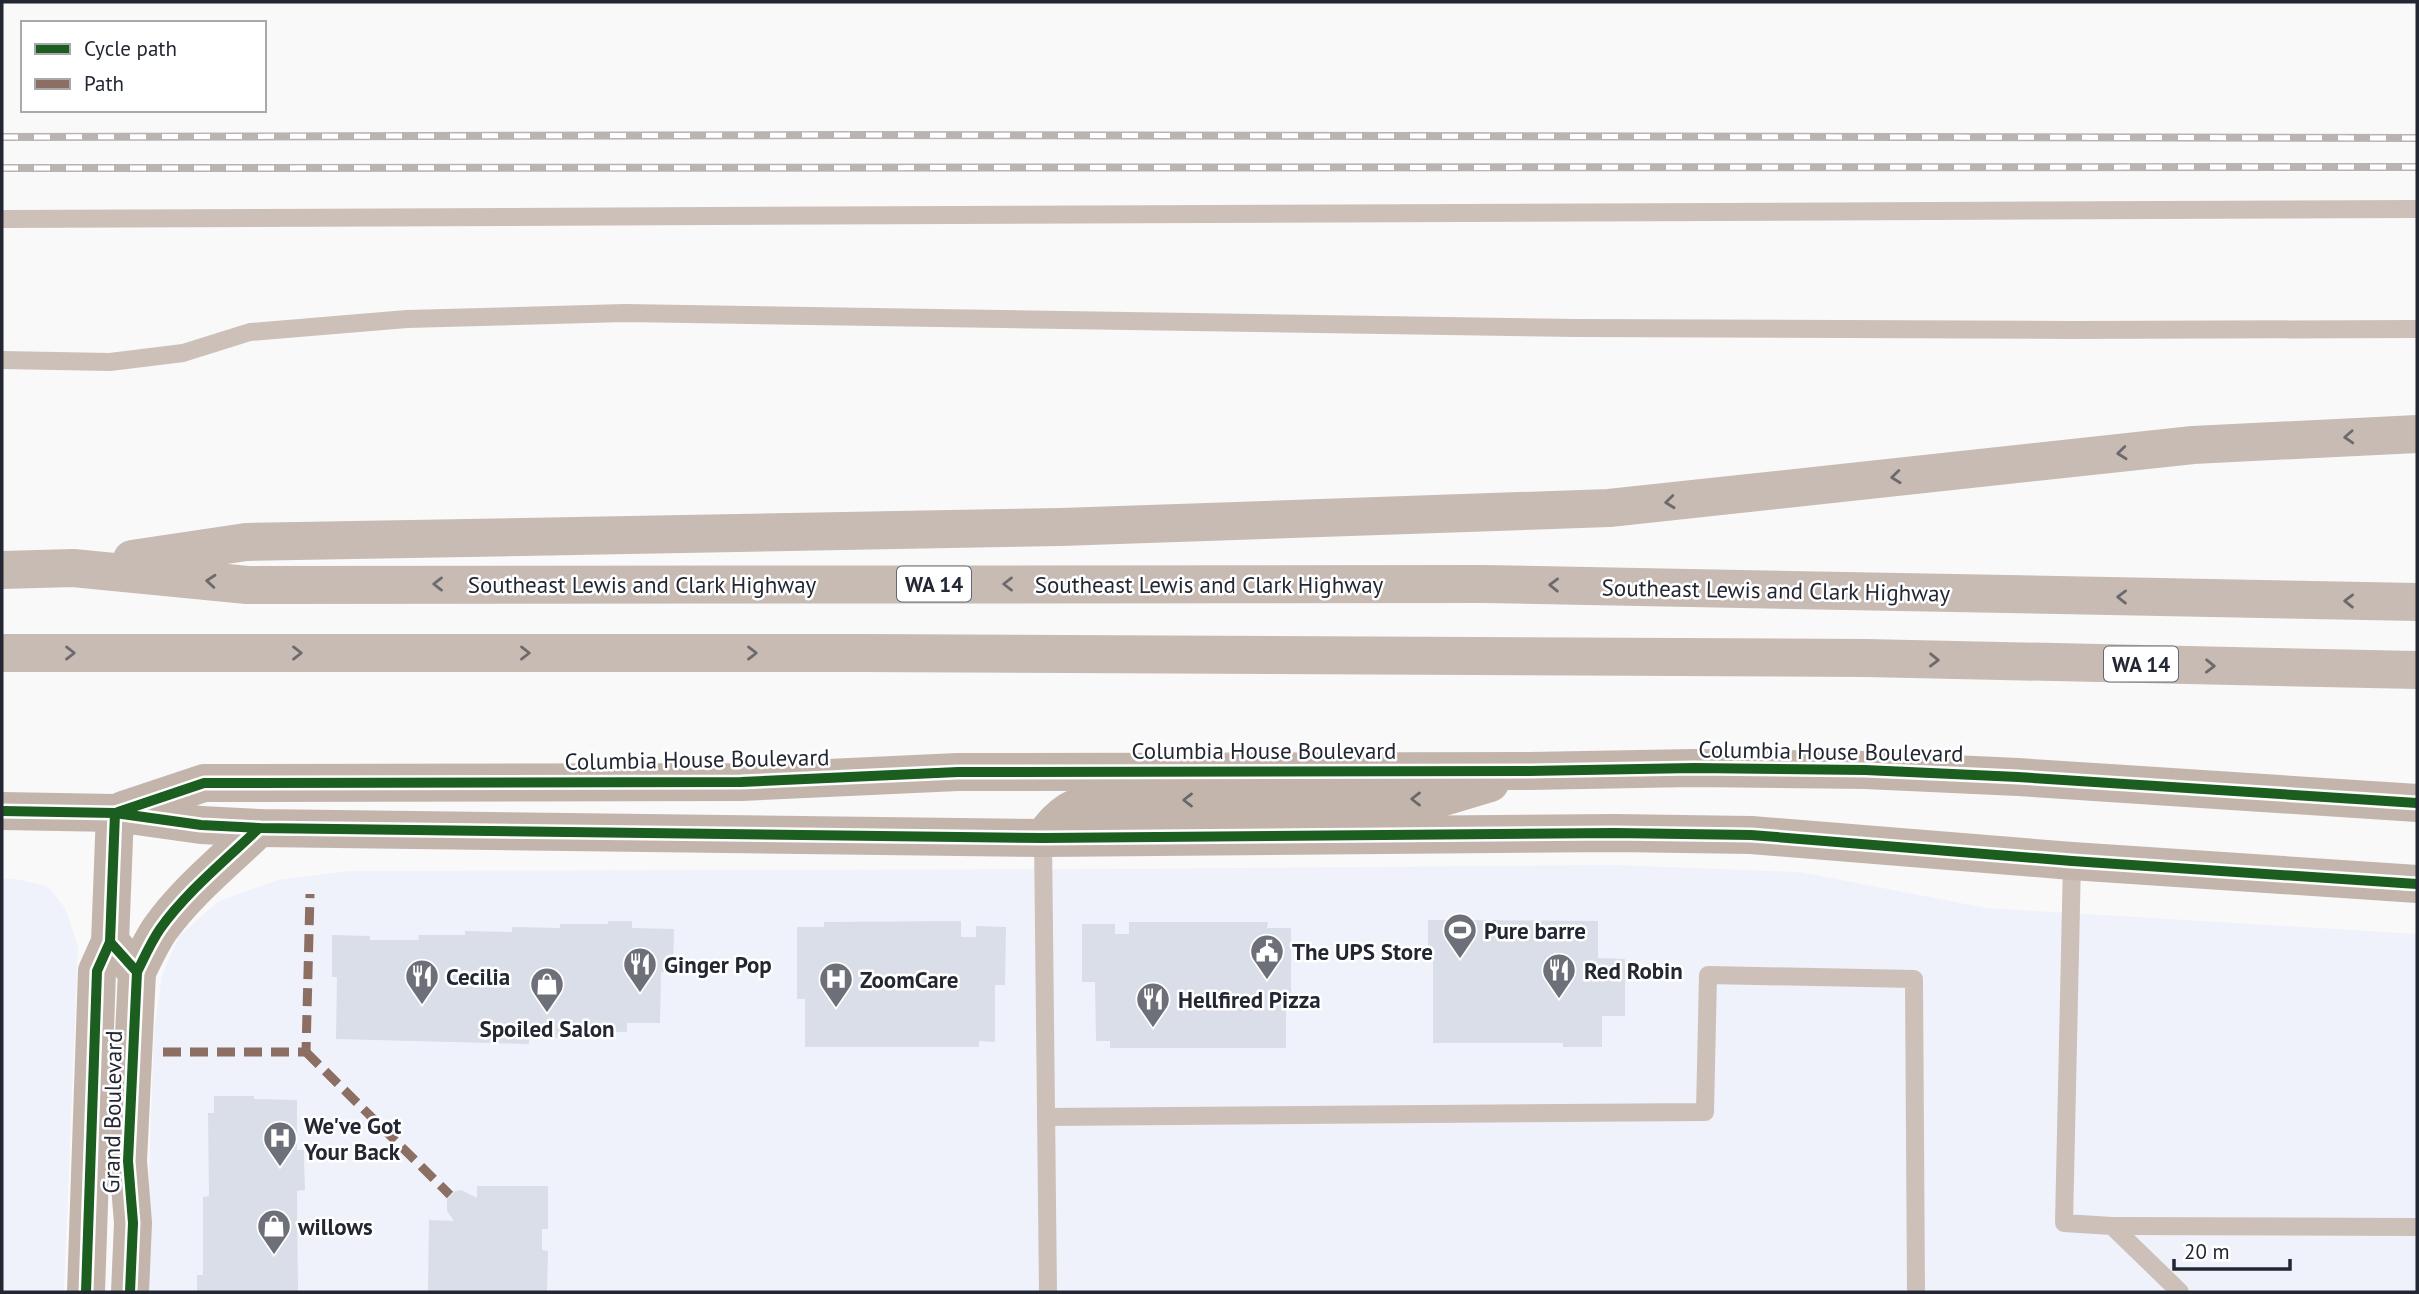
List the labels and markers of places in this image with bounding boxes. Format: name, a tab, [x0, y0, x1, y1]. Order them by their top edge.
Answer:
sports icon: Pure barre	[1441, 911, 1479, 960]
place label: Pure barre	[1484, 916, 1586, 945]
public building icon: The UPS Store	[1248, 932, 1286, 981]
place label: The UPS Store	[1292, 937, 1433, 966]
restaurant icon: Ginger Pop	[621, 945, 659, 994]
place label: Ginger Pop	[664, 950, 772, 979]
restaurant icon: Red Robin	[1540, 951, 1578, 1000]
place label: Red Robin	[1584, 956, 1683, 985]
restaurant icon: Cecilia	[403, 957, 441, 1006]
hospital icon: ZoomCare	[817, 960, 855, 1009]
place label: Cecilia	[446, 962, 510, 991]
shop icon: Spoiled Salon	[528, 965, 566, 1014]
place label: ZoomCare	[860, 965, 959, 994]
restaurant icon: Hellfired Pizza	[1134, 980, 1172, 1029]
place label: Hellfired Pizza	[1178, 985, 1321, 1014]
place label: Spoiled Salon	[479, 1014, 615, 1043]
place label: We've Got Your Back	[303, 1111, 401, 1166]
hospital icon: We've Got Your Back	[261, 1119, 299, 1168]
shop icon: willows	[255, 1207, 293, 1256]
place label: willows	[297, 1212, 373, 1241]

